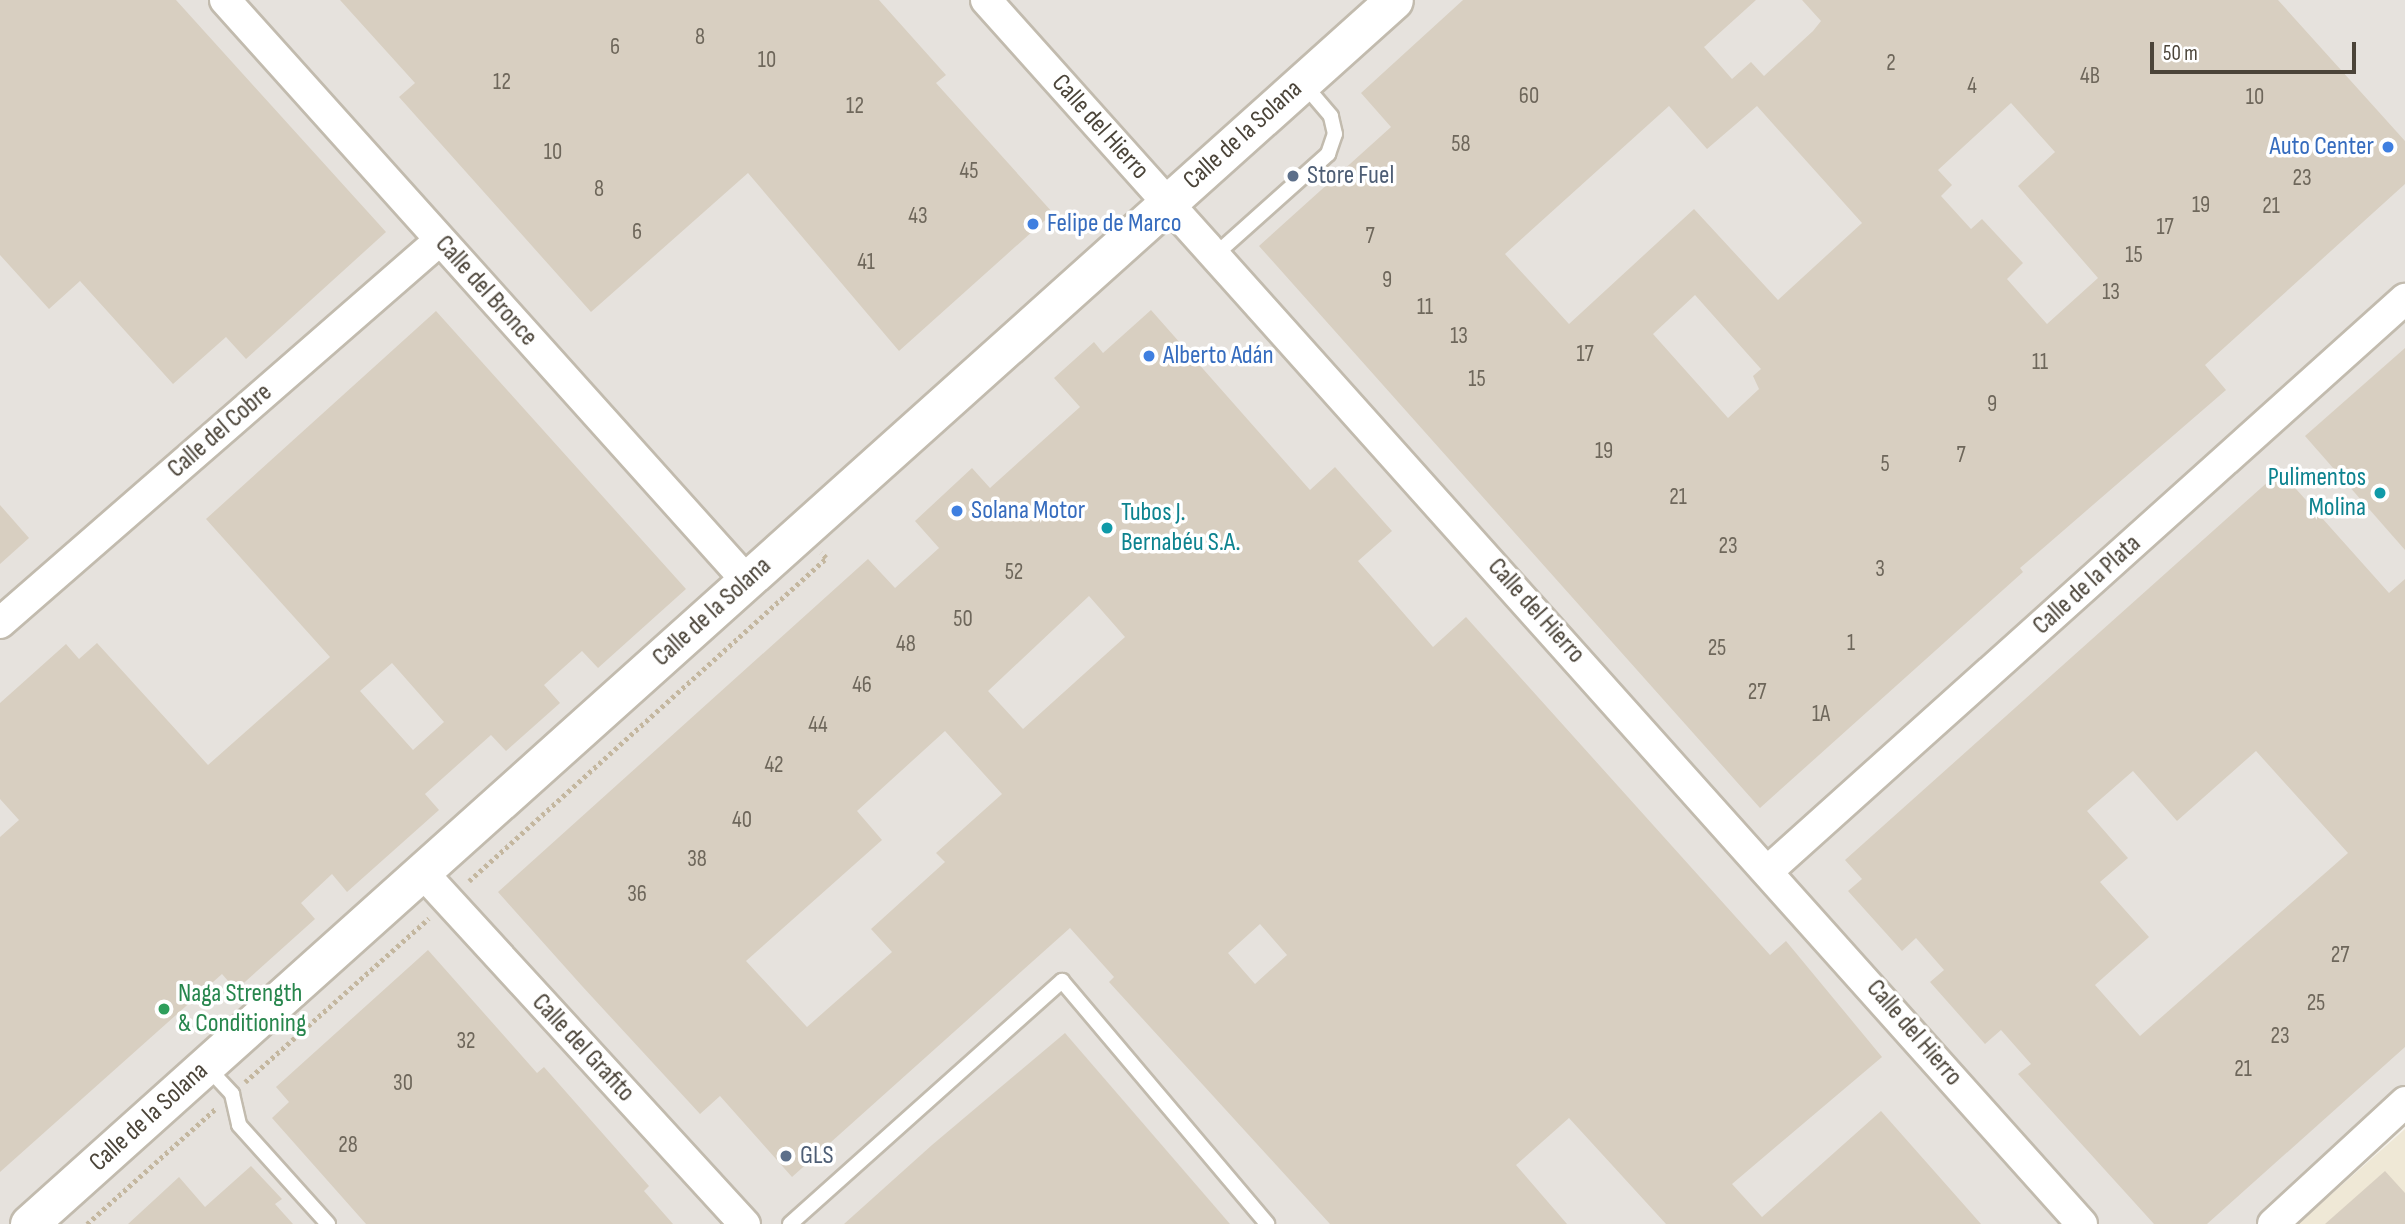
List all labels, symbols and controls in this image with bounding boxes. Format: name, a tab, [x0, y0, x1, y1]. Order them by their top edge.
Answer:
house number: 8	[695, 23, 705, 51]
scale bar	[2153, 28, 2360, 72]
house number: 6	[610, 33, 620, 61]
text: 50 m	[2163, 41, 2198, 66]
house number: 10	[758, 46, 776, 74]
house number: 2	[1886, 49, 1896, 77]
house number: 4B	[2080, 62, 2100, 90]
house number: 12	[493, 68, 511, 96]
street label: Calle del Hierro	[1045, 68, 1155, 186]
house number: 4	[1967, 72, 1977, 100]
street label: Calle de la Solana	[1177, 74, 1309, 196]
house number: 60	[1519, 82, 1539, 110]
house number: 10	[2246, 83, 2264, 111]
house number: 12	[846, 92, 864, 120]
house number: 58	[1451, 130, 1471, 158]
place label: Auto Center	[2270, 131, 2374, 163]
house number: 10	[544, 138, 562, 166]
marker: Auto Center	[2380, 139, 2396, 155]
house number: 45	[960, 157, 978, 185]
place label: Store Fuel	[1307, 160, 1394, 192]
house number: 23	[2292, 164, 2312, 192]
marker: Store Fuel	[1285, 168, 1301, 184]
house number: 8	[594, 175, 604, 203]
house number: 19	[2192, 191, 2210, 219]
house number: 21	[2262, 192, 2280, 220]
house number: 43	[908, 202, 928, 230]
place label: Felipe de Marco	[1047, 208, 1182, 240]
house number: 17	[2156, 213, 2174, 241]
marker: Felipe de Marco	[1025, 216, 1041, 232]
house number: 6	[632, 218, 642, 246]
house number: 7	[1365, 222, 1375, 250]
street label: Calle del Bronce	[428, 229, 544, 353]
house number: 15	[2125, 241, 2143, 269]
house number: 41	[857, 248, 875, 276]
house number: 9	[1382, 266, 1392, 294]
house number: 13	[2102, 278, 2120, 306]
house number: 11	[1417, 293, 1433, 321]
house number: 13	[1450, 322, 1468, 350]
place label: Alberto Adán	[1163, 340, 1274, 372]
house number: 17	[1576, 340, 1594, 368]
marker: Alberto Adán	[1141, 348, 1157, 364]
house number: 11	[2032, 348, 2048, 376]
house number: 15	[1468, 365, 1486, 393]
street label: Calle del Cobre	[161, 377, 279, 485]
house number: 9	[1987, 390, 1997, 418]
house number: 19	[1595, 437, 1613, 465]
house number: 7	[1956, 441, 1966, 469]
house number: 5	[1880, 450, 1890, 478]
place label: Pulimentos Molina	[2268, 462, 2366, 524]
house number: 21	[1669, 483, 1687, 511]
marker: Pulimentos Molina	[2372, 485, 2388, 501]
place label: Solana Motor	[971, 495, 1085, 527]
place label: Tubos J. Bernabéu S.A.	[1121, 497, 1240, 558]
marker: Solana Motor	[949, 503, 965, 519]
marker: Tubos J. Bernabéu S.A.	[1099, 520, 1115, 536]
street label: Calle de la Plata	[2027, 528, 2147, 642]
house number: 23	[1718, 532, 1738, 560]
street label: Calle de la Solana	[646, 551, 778, 673]
street label: Calle del Hierro	[1481, 552, 1591, 670]
house number: 3	[1875, 555, 1885, 583]
house number: 52	[1005, 558, 1023, 586]
house number: 50	[953, 605, 973, 633]
house number: 1	[1847, 629, 1855, 657]
house number: 48	[896, 630, 916, 658]
house number: 25	[1708, 634, 1726, 662]
house number: 46	[852, 671, 872, 699]
house number: 27	[1748, 678, 1766, 706]
house number: 1A	[1812, 700, 1830, 728]
house number: 44	[808, 711, 828, 739]
house number: 42	[764, 751, 784, 779]
house number: 40	[732, 806, 752, 834]
house number: 38	[687, 845, 707, 873]
house number: 36	[627, 880, 647, 908]
house number: 27	[2331, 941, 2349, 969]
street label: Calle del Hierro	[1859, 974, 1969, 1092]
place label: Naga Strength & Conditioning	[178, 978, 306, 1040]
street label: Calle del Grafito	[525, 987, 641, 1109]
house number: 25	[2307, 989, 2325, 1017]
marker: Naga Strength & Conditioning	[156, 1001, 172, 1017]
house number: 23	[2270, 1022, 2290, 1050]
house number: 32	[456, 1027, 476, 1055]
house number: 21	[2234, 1055, 2252, 1083]
street label: Calle de la Solana	[83, 1056, 215, 1178]
house number: 30	[393, 1069, 413, 1097]
house number: 28	[338, 1131, 358, 1159]
place label: GLS	[800, 1140, 834, 1172]
marker: GLS	[778, 1148, 794, 1164]

